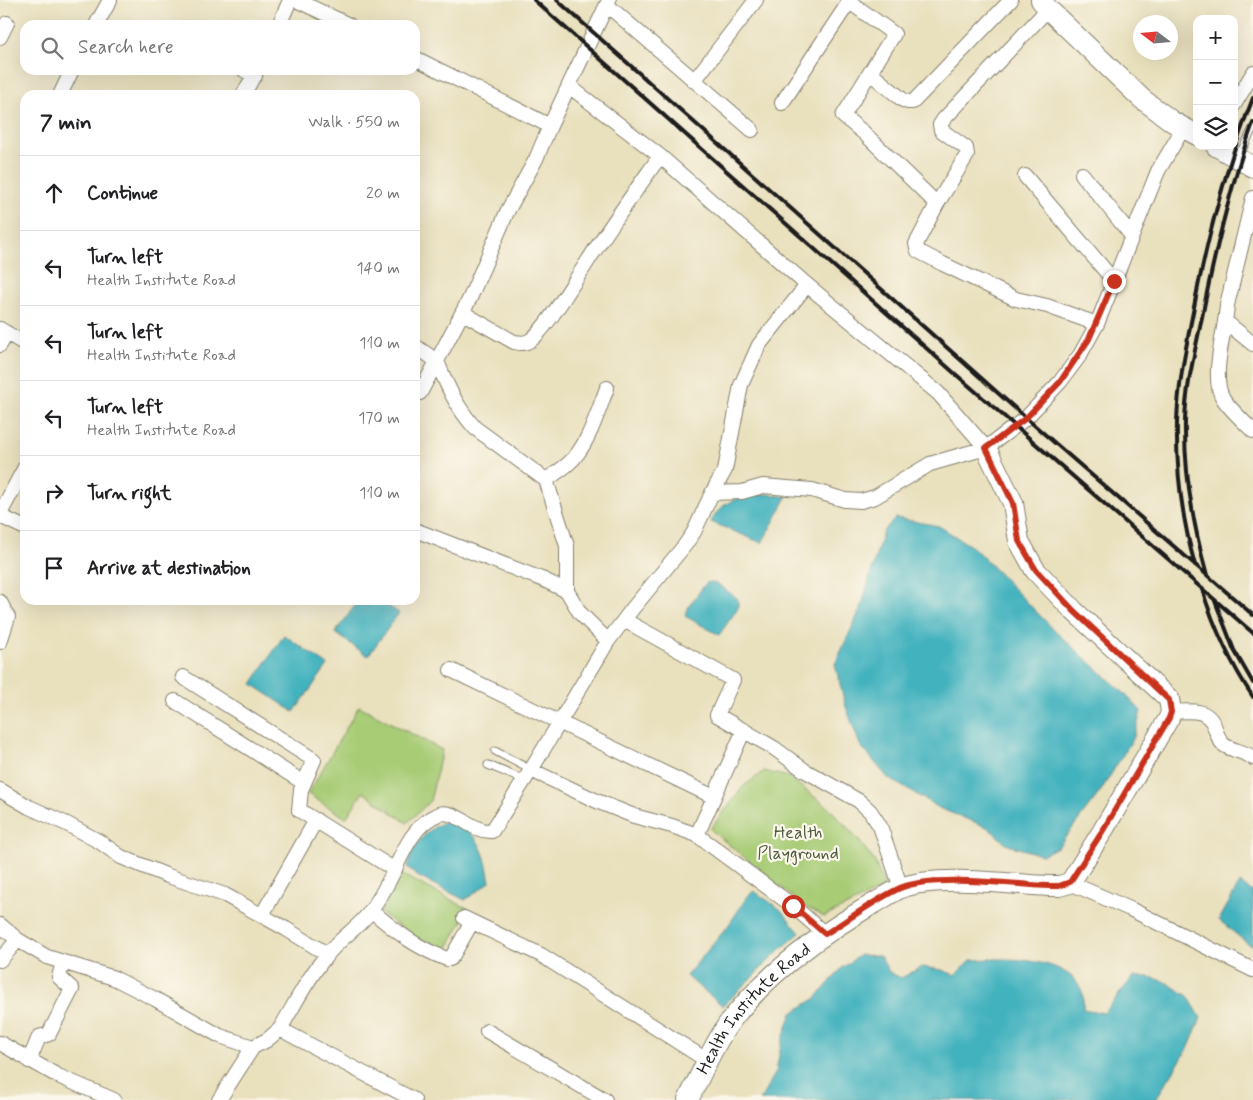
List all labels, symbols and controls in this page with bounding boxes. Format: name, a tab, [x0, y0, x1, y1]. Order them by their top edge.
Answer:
north arrow	[1133, 15, 1178, 60]
map controls	[1193, 15, 1238, 150]
button: +	[1193, 15, 1238, 60]
search box	[20, 20, 420, 75]
icon: search	[38, 34, 66, 62]
text: Search here	[78, 35, 174, 60]
button: −	[1193, 60, 1238, 105]
button: layers	[1193, 105, 1238, 150]
text: 7 min	[40, 109, 92, 137]
text: Walk · 550 m	[308, 112, 400, 133]
icon: ahead	[40, 179, 68, 207]
text: Continue	[87, 181, 158, 206]
text: 20 m	[366, 183, 400, 204]
text: Turn left	[87, 245, 163, 270]
icon: left	[40, 254, 68, 282]
text: 140 m	[356, 258, 400, 279]
text: Health Institute Road	[87, 270, 236, 291]
route end	[1103, 270, 1126, 293]
text: Turn left	[87, 320, 163, 345]
icon: left	[40, 329, 68, 357]
text: 110 m	[359, 333, 400, 354]
text: Health Institute Road	[87, 345, 236, 366]
text: Turn left	[87, 395, 163, 420]
icon: left	[40, 404, 68, 432]
text: 170 m	[358, 408, 400, 429]
text: Health Institute Road	[87, 420, 236, 441]
icon: right	[40, 479, 68, 507]
text: Turn right	[87, 481, 171, 506]
text: 110 m	[359, 483, 400, 504]
icon: arrive	[40, 554, 68, 582]
text: Arrive at destination	[87, 556, 251, 581]
park label: Health Playground	[757, 821, 839, 866]
route start	[782, 895, 805, 918]
street label: Health Institute Road	[691, 938, 816, 1079]

